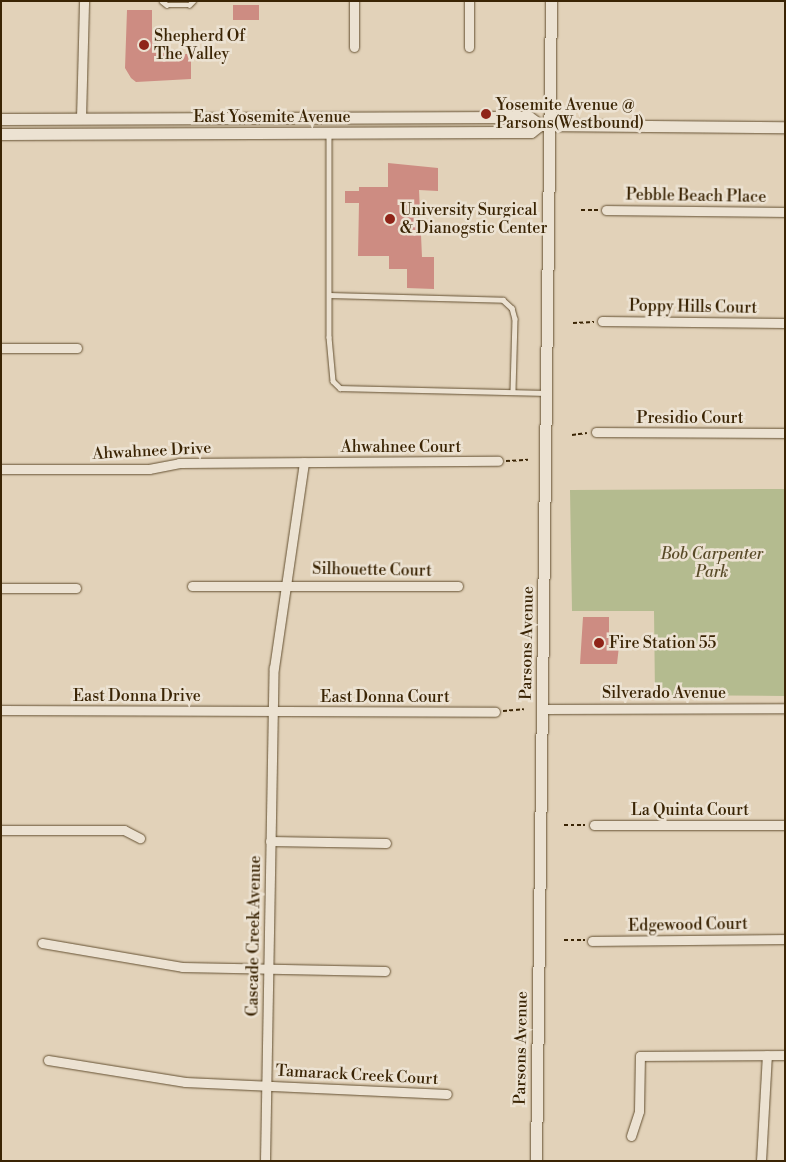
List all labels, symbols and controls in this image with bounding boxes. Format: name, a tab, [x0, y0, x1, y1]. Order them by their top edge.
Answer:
place label: Shepherd Of The Valley	[154, 26, 245, 64]
marker: Shepherd Of The Valley	[138, 39, 150, 51]
place label: Yosemite Avenue @ Parsons(Westbound)	[496, 95, 644, 133]
street label: East Yosemite Avenue	[193, 107, 351, 127]
marker: Yosemite Avenue @ Parsons(Westbound)	[480, 108, 492, 120]
street label: Pebble Beach Place	[626, 185, 766, 207]
place label: University Surgical & Dianogstic Center	[400, 200, 547, 238]
marker: University Surgical & Dianogstic Center	[384, 213, 396, 225]
street label: Poppy Hills Court	[629, 296, 757, 318]
street label: Presidio Court	[637, 408, 743, 428]
street label: Ahwahnee Court	[341, 437, 461, 457]
street label: Ahwahnee Drive	[92, 438, 212, 464]
park label: Bob Carpenter Park	[661, 544, 763, 582]
street label: Silhouette Court	[312, 559, 432, 581]
street label: Parsons Avenue	[516, 586, 538, 700]
place label: Fire Station 55	[609, 633, 716, 653]
marker: Fire Station 55	[593, 637, 605, 649]
street label: Silverado Avenue	[602, 683, 726, 703]
street label: East Donna Drive	[73, 686, 201, 706]
street label: East Donna Court	[320, 687, 450, 707]
street label: La Quinta Court	[631, 800, 749, 820]
street label: Cascade Creek Avenue	[243, 855, 265, 1017]
street label: Edgewood Court	[628, 914, 748, 936]
street label: Parsons Avenue	[510, 991, 532, 1105]
street label: Tamarack Creek Court	[275, 1061, 439, 1089]

